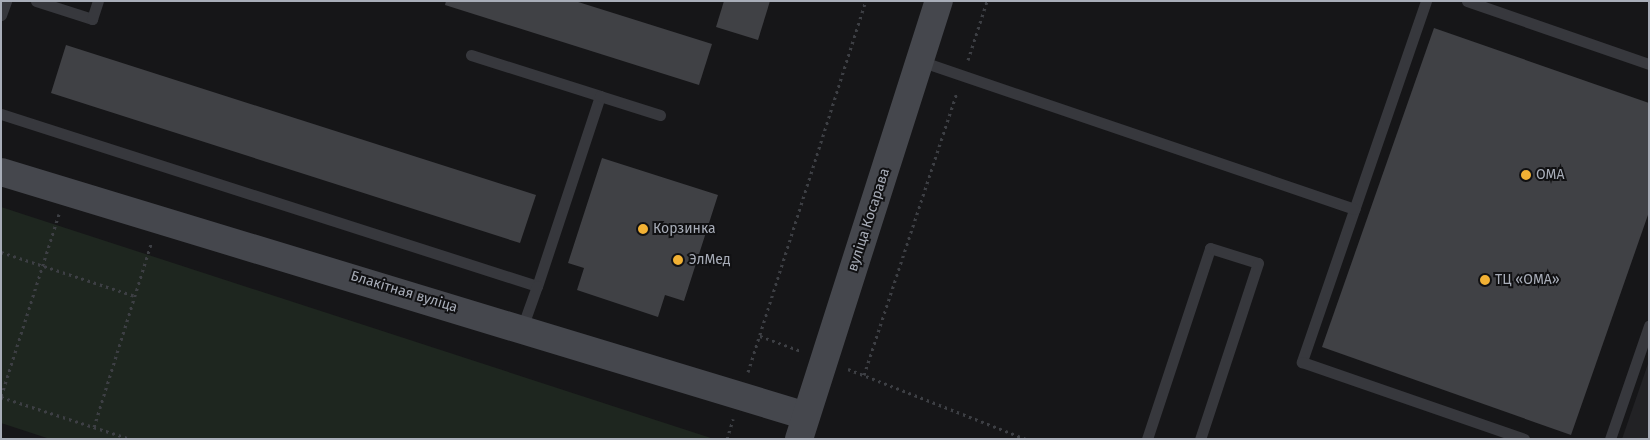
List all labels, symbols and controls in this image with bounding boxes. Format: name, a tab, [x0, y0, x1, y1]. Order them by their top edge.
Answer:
street label: вуліца Косарава	[844, 166, 894, 274]
place label: ОМА	[1536, 167, 1565, 183]
marker: ОМА	[1520, 169, 1532, 181]
place label: Корзинка	[653, 221, 716, 237]
marker: Корзинка	[637, 223, 649, 235]
place label: ЭлМед	[689, 252, 731, 268]
marker: ЭлМед	[671, 253, 685, 267]
street label: Блакітная вуліца	[349, 268, 459, 316]
place label: ТЦ «ОМА»	[1495, 272, 1560, 288]
marker: ТЦ «ОМА»	[1479, 274, 1491, 286]

